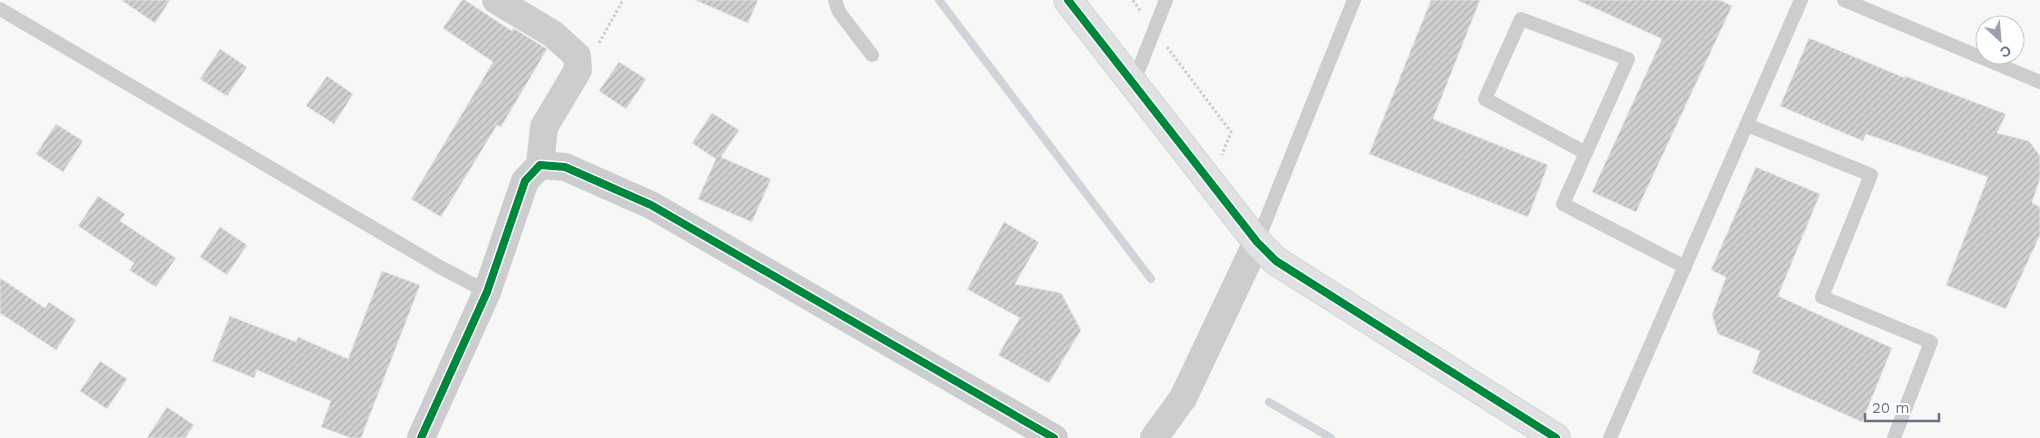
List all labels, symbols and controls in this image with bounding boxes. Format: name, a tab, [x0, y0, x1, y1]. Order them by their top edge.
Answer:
north arrow	[1975, 15, 2025, 65]
text: С	[1998, 42, 2014, 61]
scale bar	[1865, 390, 1939, 422]
text: 20 m	[1872, 399, 1910, 417]

